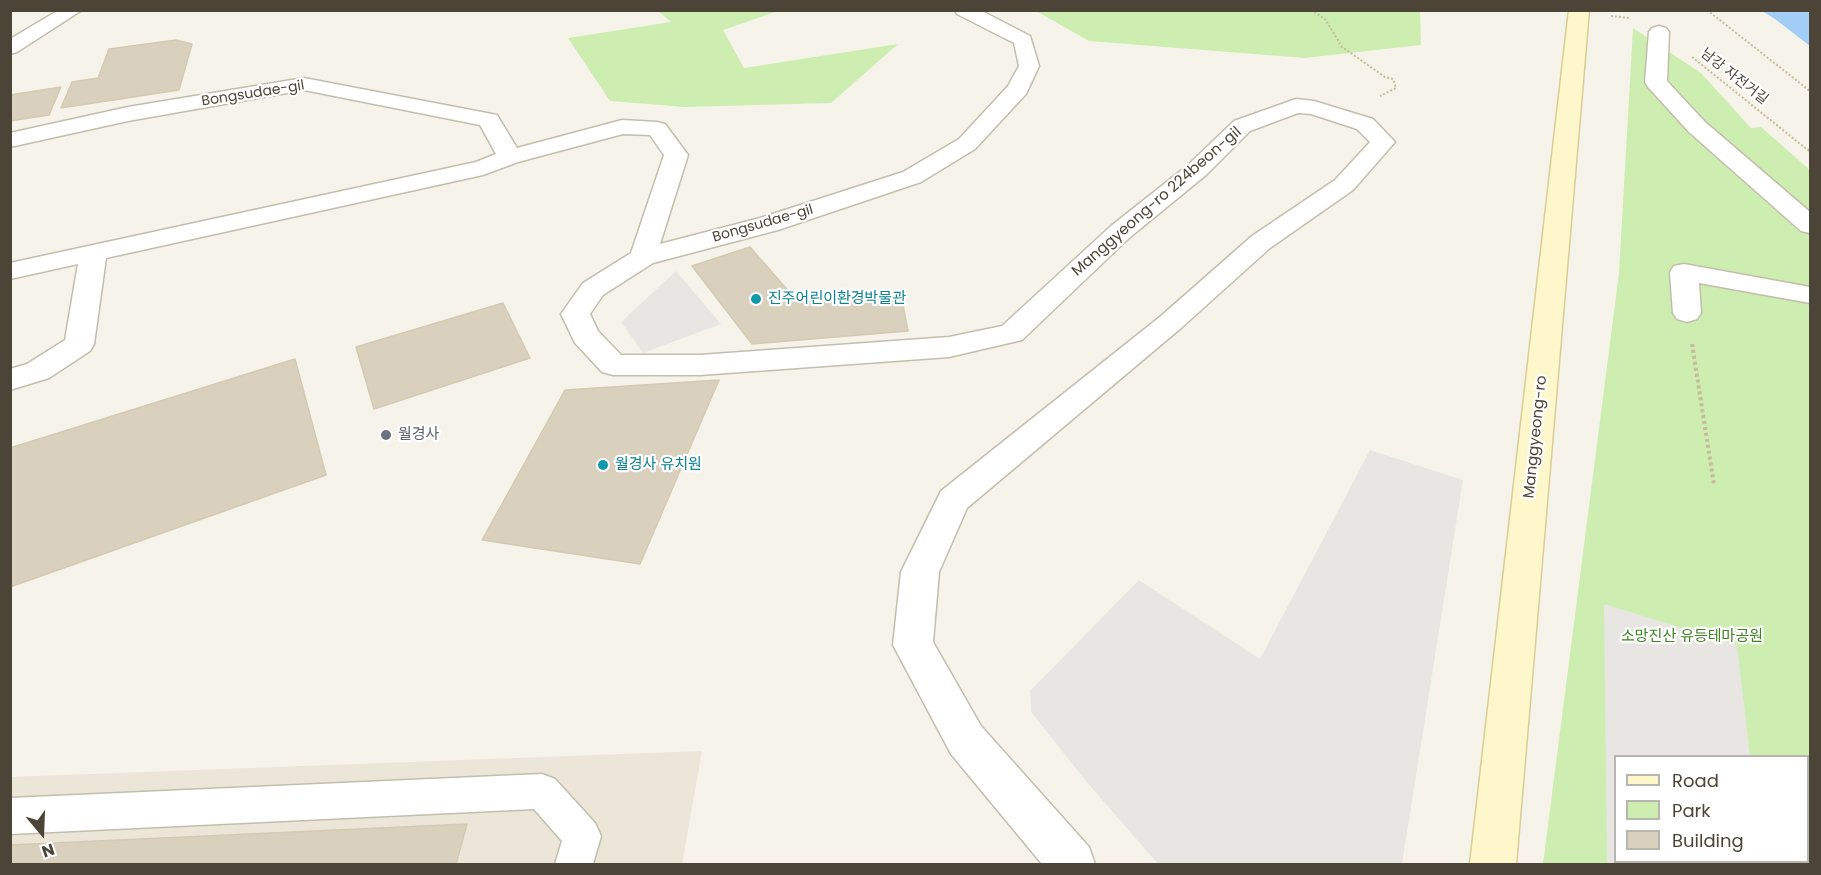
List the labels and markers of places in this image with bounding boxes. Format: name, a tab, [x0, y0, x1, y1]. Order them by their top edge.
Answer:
place label: 진주어린이환경박물관	[768, 290, 906, 308]
marker: 진주어린이환경박물관	[749, 292, 763, 306]
place label: 월경사	[398, 426, 439, 444]
marker: 월경사	[379, 428, 393, 442]
place label: 월경사 유치원	[615, 456, 702, 474]
marker: 월경사 유치원	[596, 458, 610, 472]

